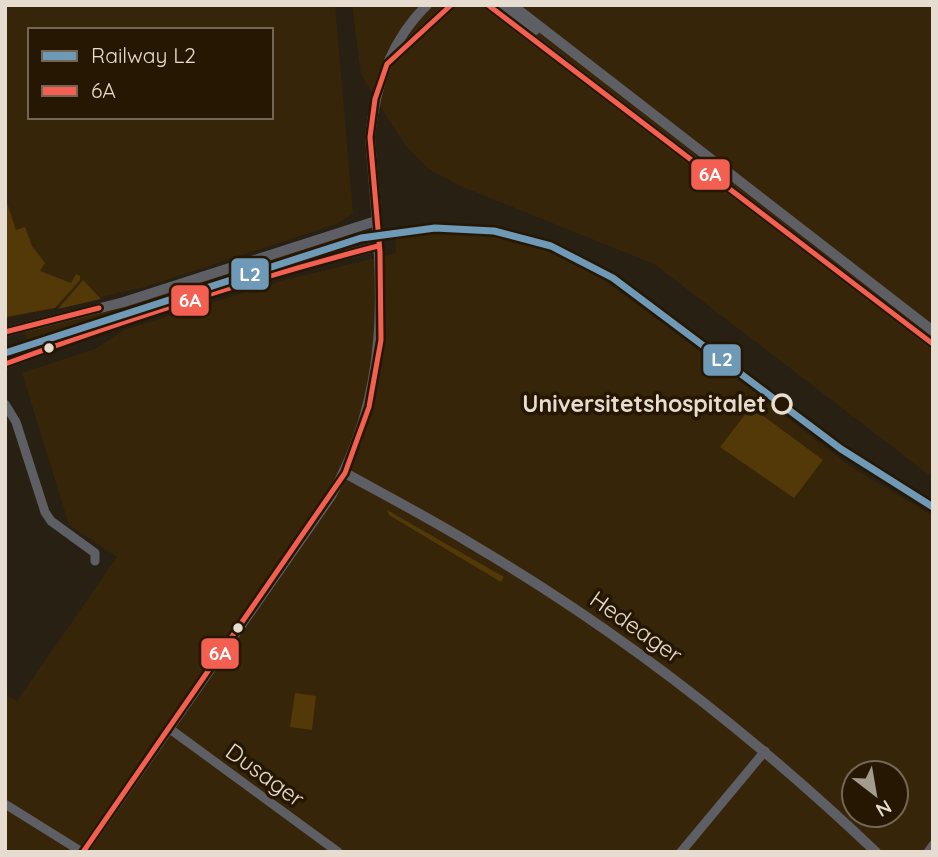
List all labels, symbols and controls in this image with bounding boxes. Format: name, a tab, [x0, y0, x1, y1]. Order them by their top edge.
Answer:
legend	[28, 28, 273, 119]
text: Railway L2	[91, 42, 196, 68]
text: 6A	[91, 77, 116, 103]
line badge: 6A	[690, 158, 731, 191]
text: 6A	[699, 162, 721, 186]
line badge: L2	[230, 257, 270, 291]
text: L2	[239, 262, 261, 286]
line badge: 6A	[170, 284, 210, 317]
text: 6A	[179, 288, 201, 312]
unlabelled marker	[42, 341, 56, 355]
line badge: L2	[702, 343, 742, 377]
text: L2	[711, 347, 733, 371]
place label: Universitetshospitalet	[522, 389, 766, 418]
marker: Universitetshospitalet	[772, 394, 792, 414]
street label: Hedeager	[584, 584, 688, 669]
unlabelled marker	[231, 621, 245, 635]
line badge: 6A	[200, 637, 240, 670]
text: 6A	[209, 641, 231, 665]
street label: Dusager	[220, 736, 310, 813]
north arrow	[840, 759, 910, 829]
text: N	[872, 795, 896, 822]

